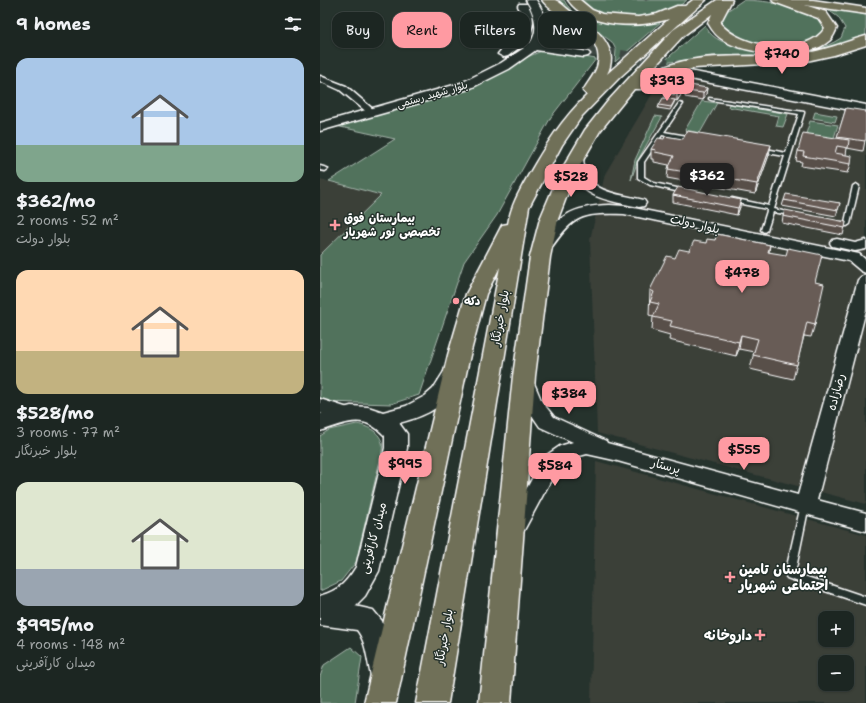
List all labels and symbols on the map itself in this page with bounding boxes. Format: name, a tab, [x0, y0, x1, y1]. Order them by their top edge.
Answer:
pin: $740	[758, 41, 806, 75]
pin: $393	[643, 68, 691, 102]
street label: بلوار شهید رستمی	[395, 78, 469, 112]
pin: $362	[683, 163, 731, 197]
pin: $528	[547, 164, 595, 198]
place label: بیمارستان فوق تخصصی نور شهریار	[343, 210, 440, 240]
street label: بلوار دولت	[669, 211, 721, 237]
marker: بیمارستان فوق تخصصی نور شهریار	[329, 219, 341, 231]
pin: $478	[718, 260, 766, 294]
street label: بلوار خبرنگار	[487, 289, 513, 348]
place label: دکه	[464, 293, 481, 309]
marker: دکه	[451, 296, 461, 306]
street label: رضازاده	[823, 372, 849, 412]
pin: $384	[545, 381, 593, 415]
pin: $555	[720, 437, 768, 471]
pin: $995	[381, 451, 429, 485]
pin: $584	[531, 453, 579, 487]
street label: پرستار	[649, 454, 682, 478]
street label: میدان کارآفرینی	[356, 500, 390, 576]
place label: بیمارستان تامین اجتماعی شهریار	[737, 560, 829, 594]
marker: بیمارستان تامین اجتماعی شهریار	[724, 571, 736, 583]
street label: بلوار خبرنگار	[431, 608, 457, 667]
place label: داروخانه	[704, 626, 752, 645]
marker: داروخانه	[755, 630, 765, 640]

